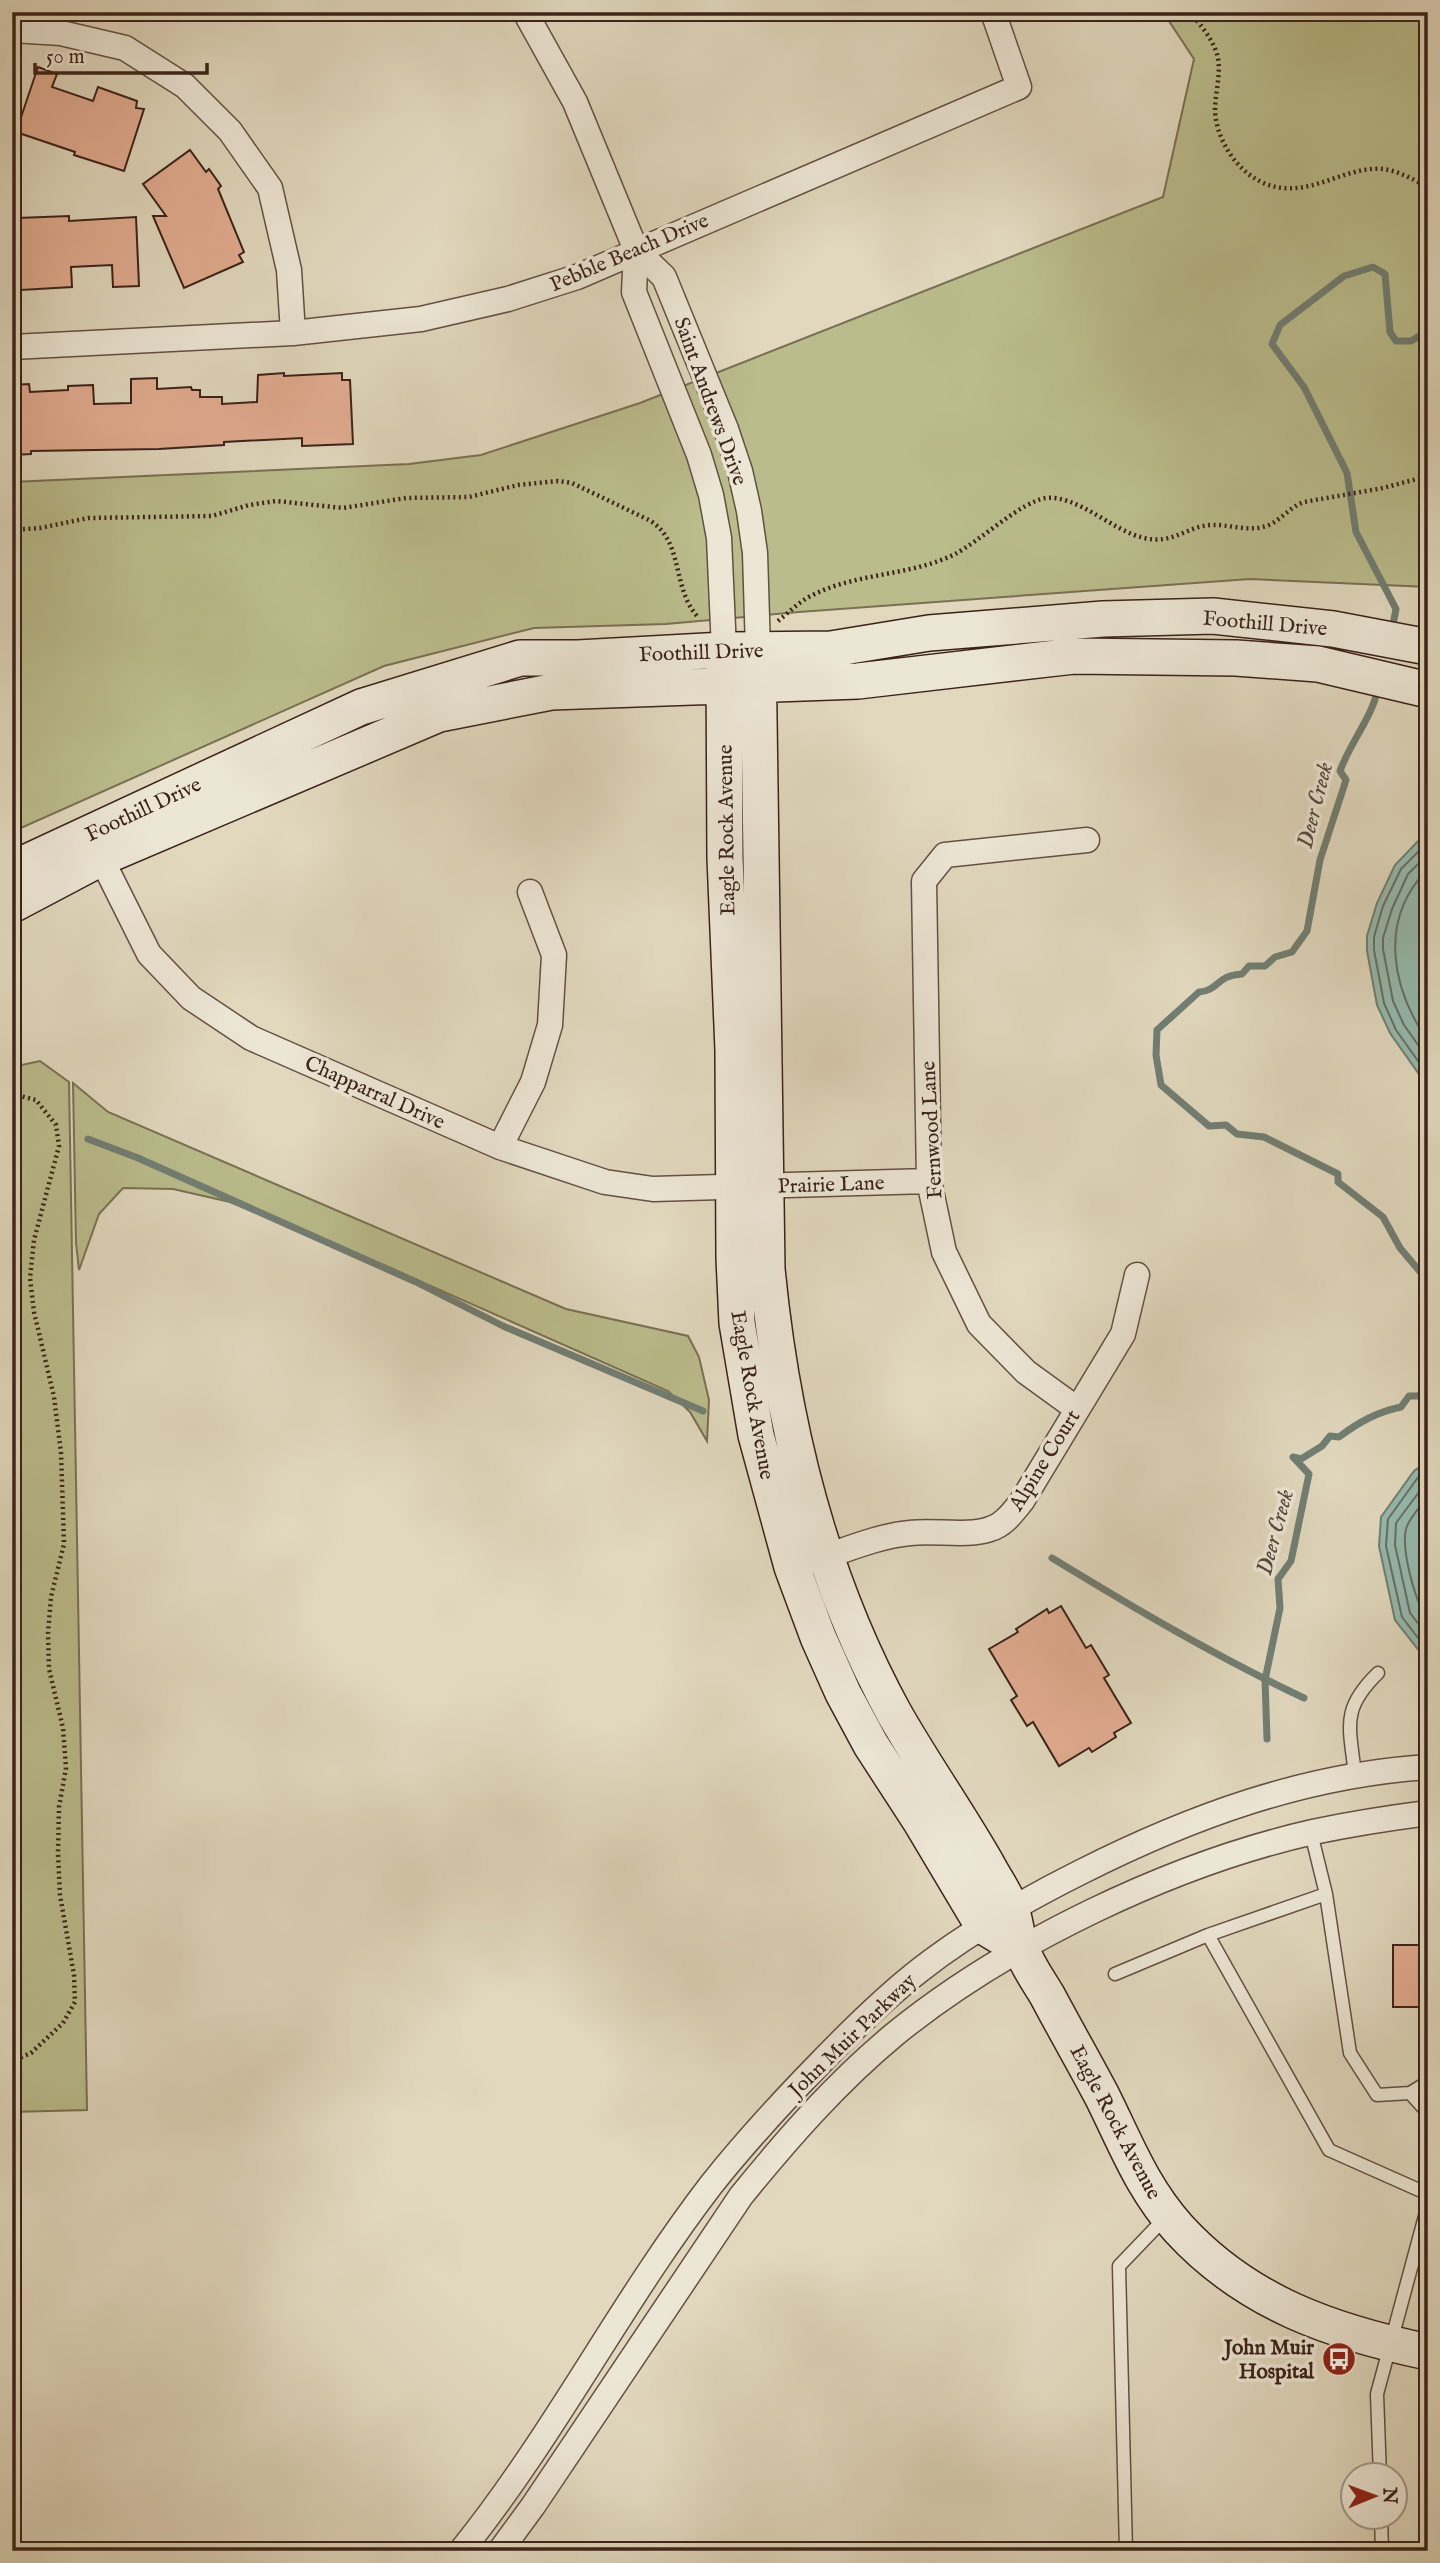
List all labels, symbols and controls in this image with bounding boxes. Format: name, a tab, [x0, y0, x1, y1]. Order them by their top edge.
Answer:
scale bar	[35, 32, 206, 76]
text: 50 m	[46, 44, 85, 71]
street label: Pebble Beach Drive	[546, 208, 713, 299]
street label: Saint Andrews Drive	[667, 314, 753, 490]
street label: Foothill Drive	[1202, 606, 1329, 643]
street label: Foothill Drive	[638, 638, 764, 669]
street label: Eagle Rock Avenue	[713, 744, 742, 916]
water label: Deer Creek	[1291, 759, 1340, 851]
street label: Foothill Drive	[81, 772, 206, 849]
street label: Chapparral Drive	[300, 1050, 449, 1137]
street label: Fernwood Lane	[915, 1060, 950, 1200]
street label: Prairie Lane	[777, 1170, 885, 1201]
street label: Eagle Rock Avenue	[723, 1309, 780, 1482]
street label: Alpine Court	[1003, 1405, 1087, 1517]
water label: Deer Creek	[1250, 1486, 1301, 1578]
street label: John Muir Parkway	[782, 1968, 923, 2105]
street label: Eagle Rock Avenue	[1063, 2041, 1167, 2205]
place label: John Muir Hospital	[1221, 2335, 1315, 2386]
bus stop icon: John Muir Hospital	[1320, 2340, 1358, 2378]
north arrow	[1338, 2462, 1408, 2532]
text: N	[1377, 2486, 1401, 2505]

